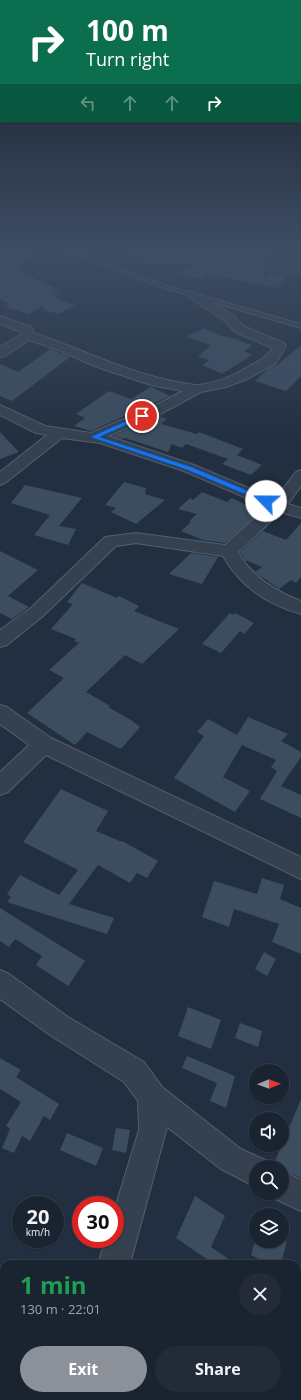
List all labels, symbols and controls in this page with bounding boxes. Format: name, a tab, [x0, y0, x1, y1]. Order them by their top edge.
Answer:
text: 100 m	[86, 11, 169, 49]
icon: right	[20, 16, 72, 68]
text: Turn right	[86, 47, 169, 71]
icon: left	[77, 92, 99, 114]
icon: ahead	[119, 92, 141, 114]
icon: ahead	[161, 92, 183, 114]
icon: right	[203, 92, 225, 114]
pin	[125, 399, 159, 433]
icon: arrive	[131, 405, 153, 427]
position arrow	[245, 480, 287, 522]
north arrow	[249, 1064, 289, 1104]
map controls	[249, 1064, 289, 1248]
button: sound	[249, 1112, 289, 1152]
button: search	[249, 1160, 289, 1200]
speed limit sign: 30	[72, 1196, 124, 1248]
text: 20	[27, 1203, 49, 1230]
button: layers	[249, 1208, 289, 1248]
text: km/h	[26, 1225, 50, 1239]
text: 1 min	[20, 1268, 87, 1301]
button: close	[239, 1273, 281, 1315]
text: 130 m · 22:01	[20, 1300, 101, 1318]
button: Exit	[20, 1346, 147, 1392]
button: Share	[155, 1346, 281, 1392]

